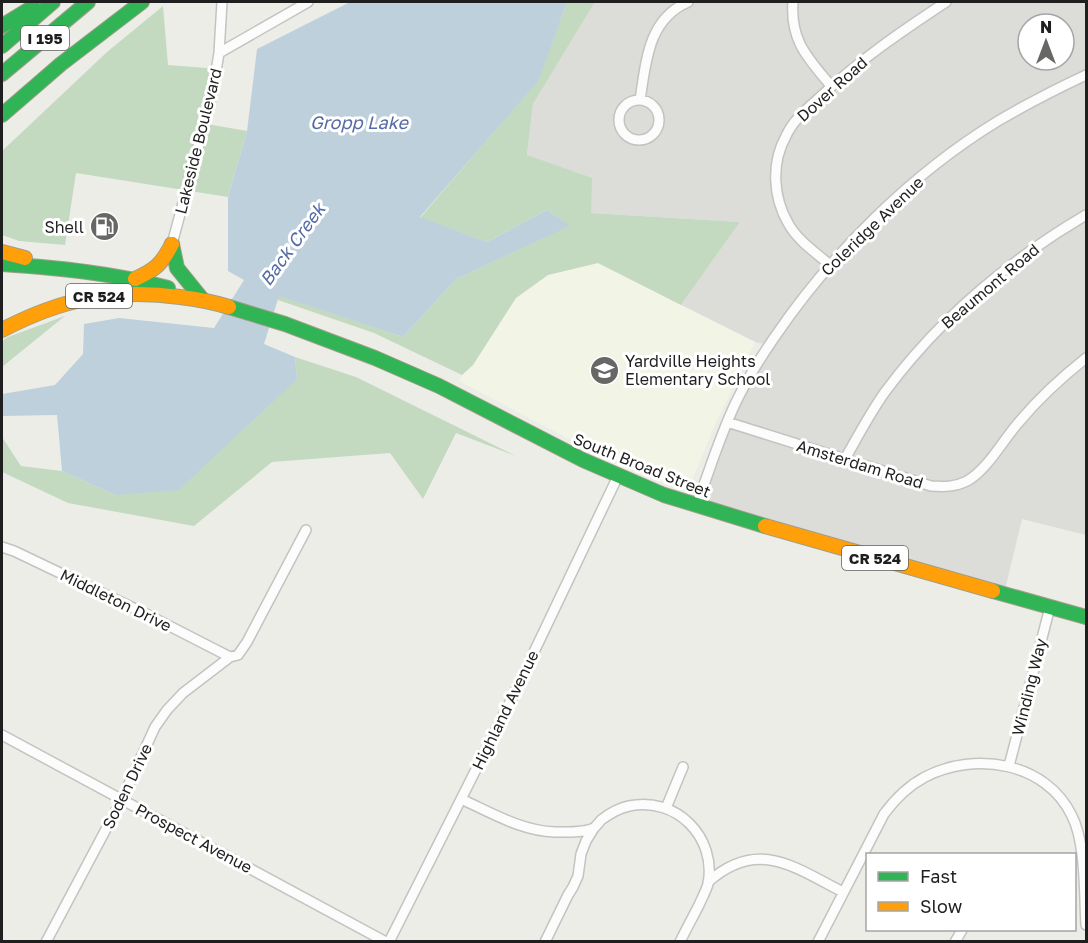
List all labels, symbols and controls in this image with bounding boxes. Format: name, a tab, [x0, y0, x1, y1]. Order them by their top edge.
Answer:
north arrow	[1016, 12, 1076, 72]
text: N	[1040, 17, 1052, 37]
road number: I 195	[21, 26, 69, 50]
street label: Dover Road	[793, 52, 871, 126]
street label: Lakeside Boulevard	[170, 66, 226, 216]
water label: Gropp Lake	[310, 111, 409, 133]
street label: Coleridge Avenue	[817, 172, 927, 280]
water label: Back Creek	[255, 197, 330, 290]
fuel station icon: Shell	[89, 211, 121, 243]
place label: Shell	[44, 217, 84, 237]
street label: Beaumont Road	[937, 239, 1043, 333]
road number: CR 524	[66, 284, 132, 308]
place label: Yardville Heights Elementary School	[625, 351, 770, 389]
school or university icon: Yardville Heights Elementary School	[588, 354, 620, 386]
street label: South Broad Street	[570, 428, 714, 502]
street label: Amsterdam Road	[794, 435, 926, 493]
road number: CR 524	[842, 546, 908, 570]
street label: Middleton Drive	[57, 564, 175, 636]
street label: Winding Way	[1007, 636, 1051, 738]
street label: Highland Avenue	[467, 647, 543, 773]
street label: Soden Drive	[98, 740, 156, 832]
street label: Prospect Avenue	[132, 799, 256, 877]
legend	[866, 853, 1076, 931]
text: Fast	[920, 865, 957, 887]
text: Slow	[920, 895, 963, 917]

